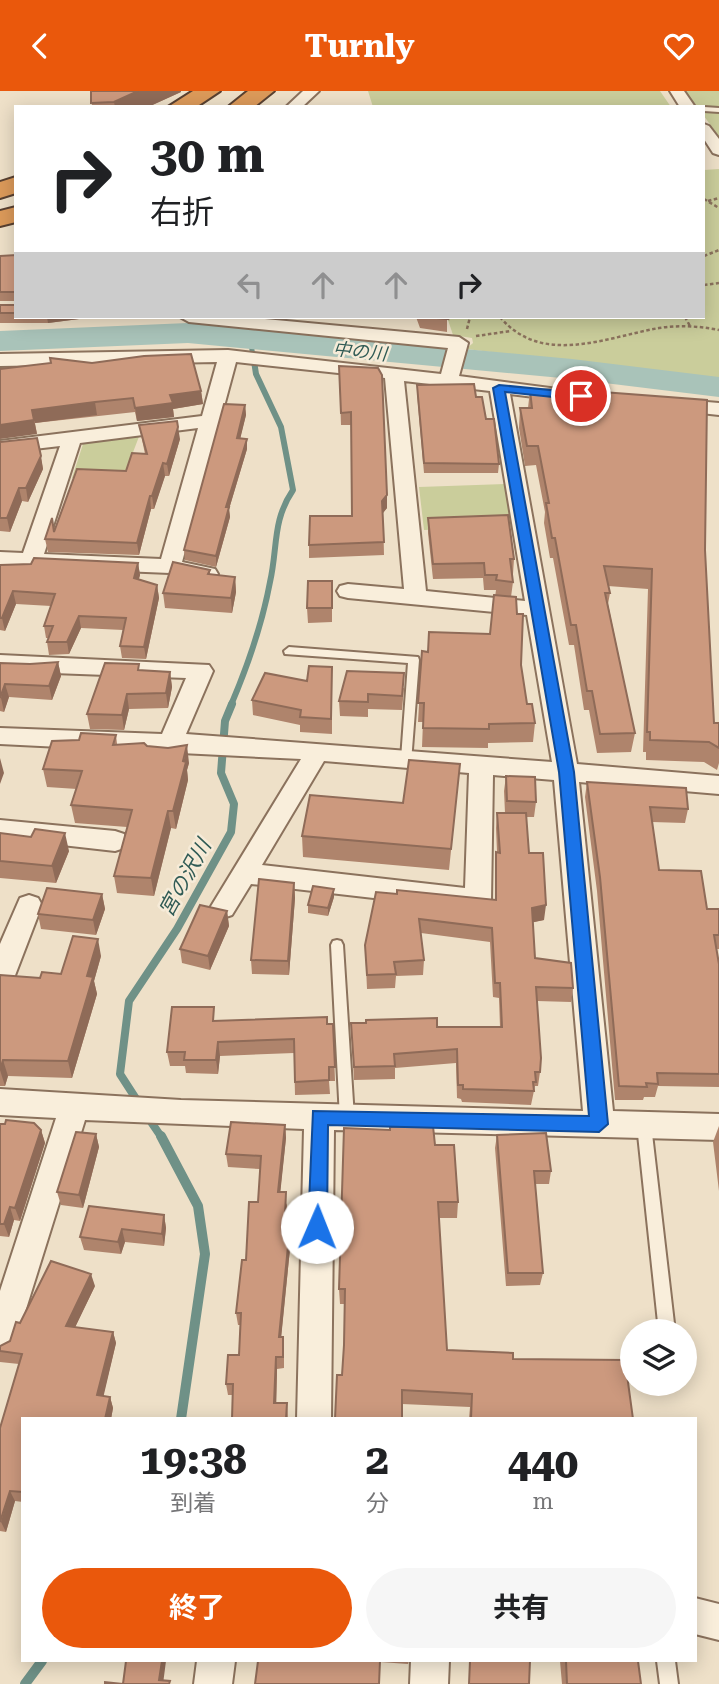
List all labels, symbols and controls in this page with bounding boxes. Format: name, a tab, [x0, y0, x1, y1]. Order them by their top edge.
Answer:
icon: back	[21, 27, 59, 65]
text: Turnly	[304, 27, 415, 65]
icon: heart	[660, 27, 698, 65]
text: 30 m	[150, 127, 265, 184]
icon: right	[35, 133, 126, 224]
text: 右折	[150, 193, 214, 231]
icon: left	[231, 266, 269, 304]
icon: ahead	[304, 266, 342, 304]
icon: ahead	[377, 266, 415, 304]
icon: right	[450, 266, 488, 304]
water label: 中の川	[332, 338, 390, 364]
pin	[551, 366, 611, 426]
icon: arrive	[562, 377, 600, 415]
water label: 宮の沢川	[154, 834, 217, 921]
position arrow	[280, 1190, 354, 1264]
map controls	[620, 1319, 697, 1396]
button: layers	[620, 1319, 697, 1396]
text: 19:38	[140, 1435, 247, 1484]
text: 2	[366, 1435, 389, 1484]
text: 440	[508, 1439, 578, 1488]
text: m	[533, 1488, 554, 1515]
text: 到着	[170, 1490, 216, 1517]
text: 分	[366, 1490, 389, 1517]
button: 終了	[42, 1568, 352, 1648]
button: 共有	[366, 1568, 676, 1648]

